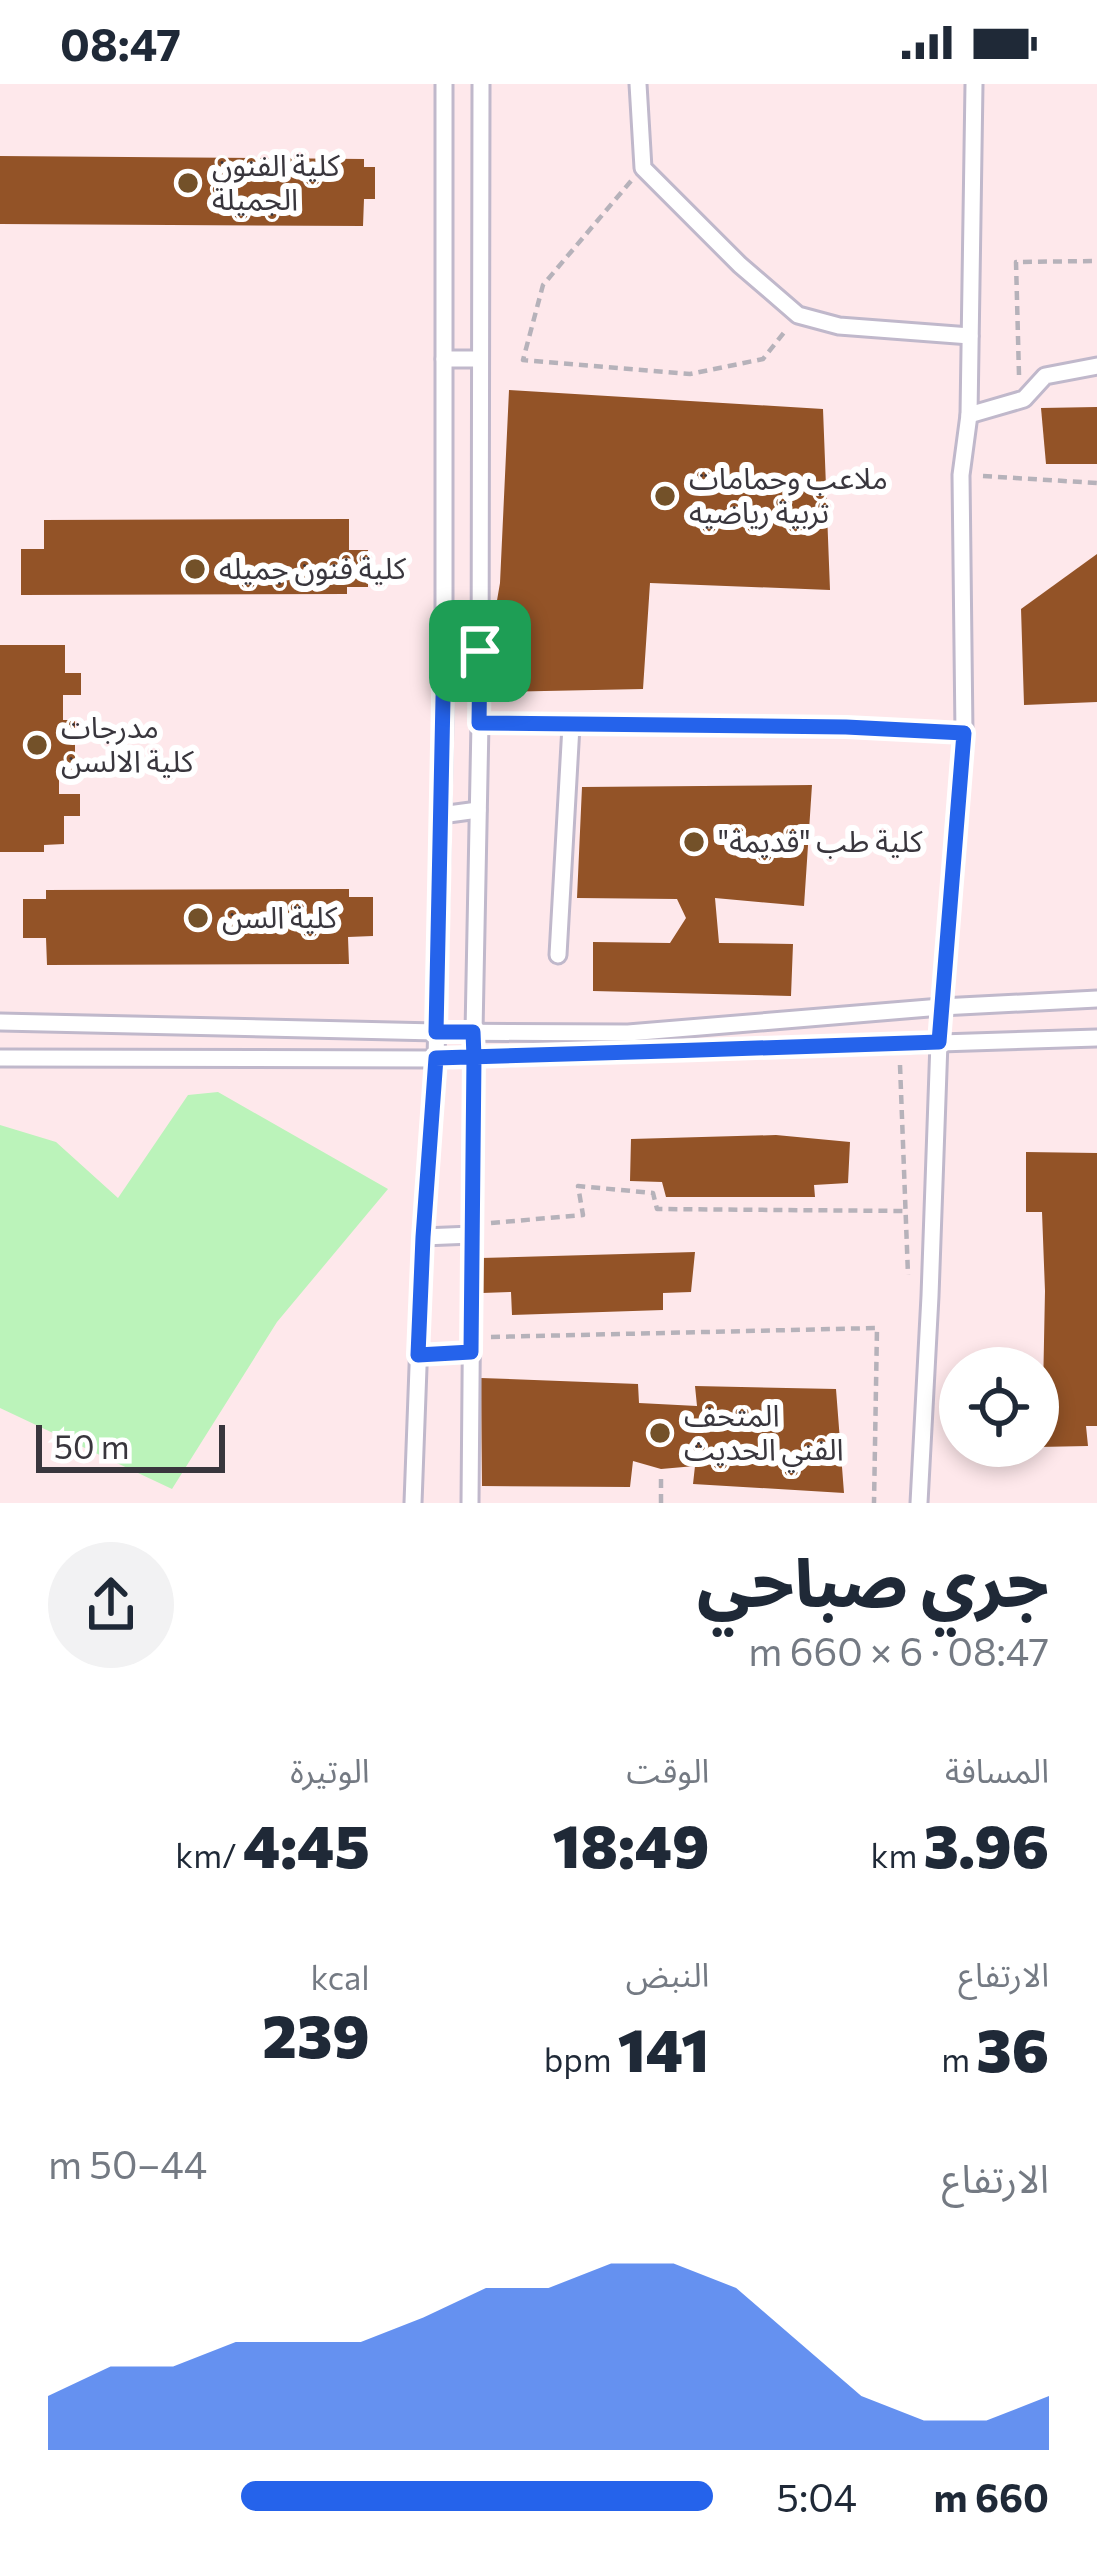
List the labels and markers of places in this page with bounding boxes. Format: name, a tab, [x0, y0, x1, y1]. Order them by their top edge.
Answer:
place label: كلية الفنون الجميلة	[212, 145, 340, 216]
marker: كلية الفنون الجميلة	[175, 170, 201, 196]
place label: ملاعب وحمامات تربية رياضيه	[689, 458, 888, 530]
marker: ملاعب وحمامات تربية رياضيه	[652, 483, 678, 509]
place label: كلية فنون جميله	[219, 548, 406, 586]
marker: كلية فنون جميله	[182, 556, 208, 582]
pin	[429, 600, 531, 702]
place label: مدرجات كلية الالسن	[61, 707, 194, 779]
marker: مدرجات كلية الالسن	[24, 732, 50, 758]
place label: "كلية طب "قديمة	[718, 821, 923, 859]
marker: "كلية طب "قديمة	[681, 829, 707, 855]
place label: كلية السن	[222, 897, 338, 935]
marker: كلية السن	[185, 905, 211, 931]
place label: المتحف الفني الحديث	[684, 1395, 844, 1473]
marker: المتحف الفني الحديث	[647, 1420, 673, 1446]

